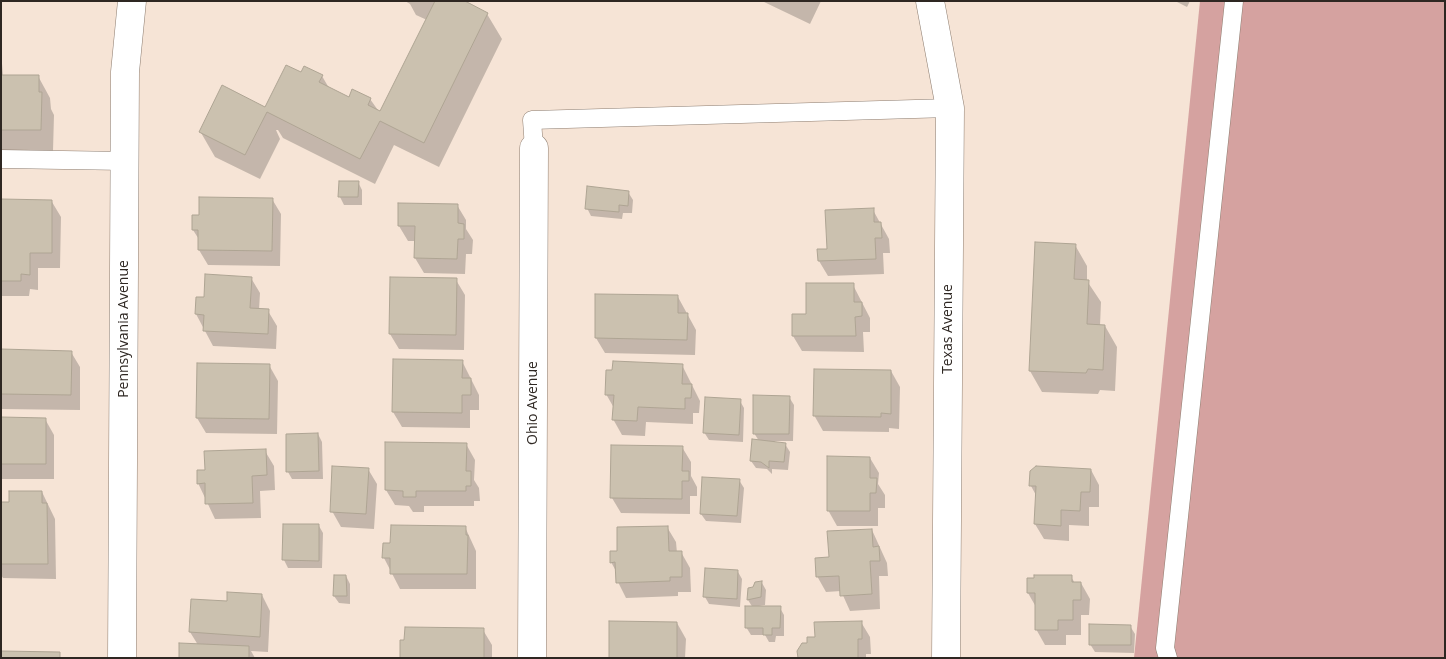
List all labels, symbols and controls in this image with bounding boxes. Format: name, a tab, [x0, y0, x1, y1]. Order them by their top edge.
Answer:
street label: Pennsylvania Avenue	[116, 260, 132, 398]
street label: Texas Avenue	[940, 284, 956, 374]
street label: Ohio Avenue	[525, 361, 541, 445]

